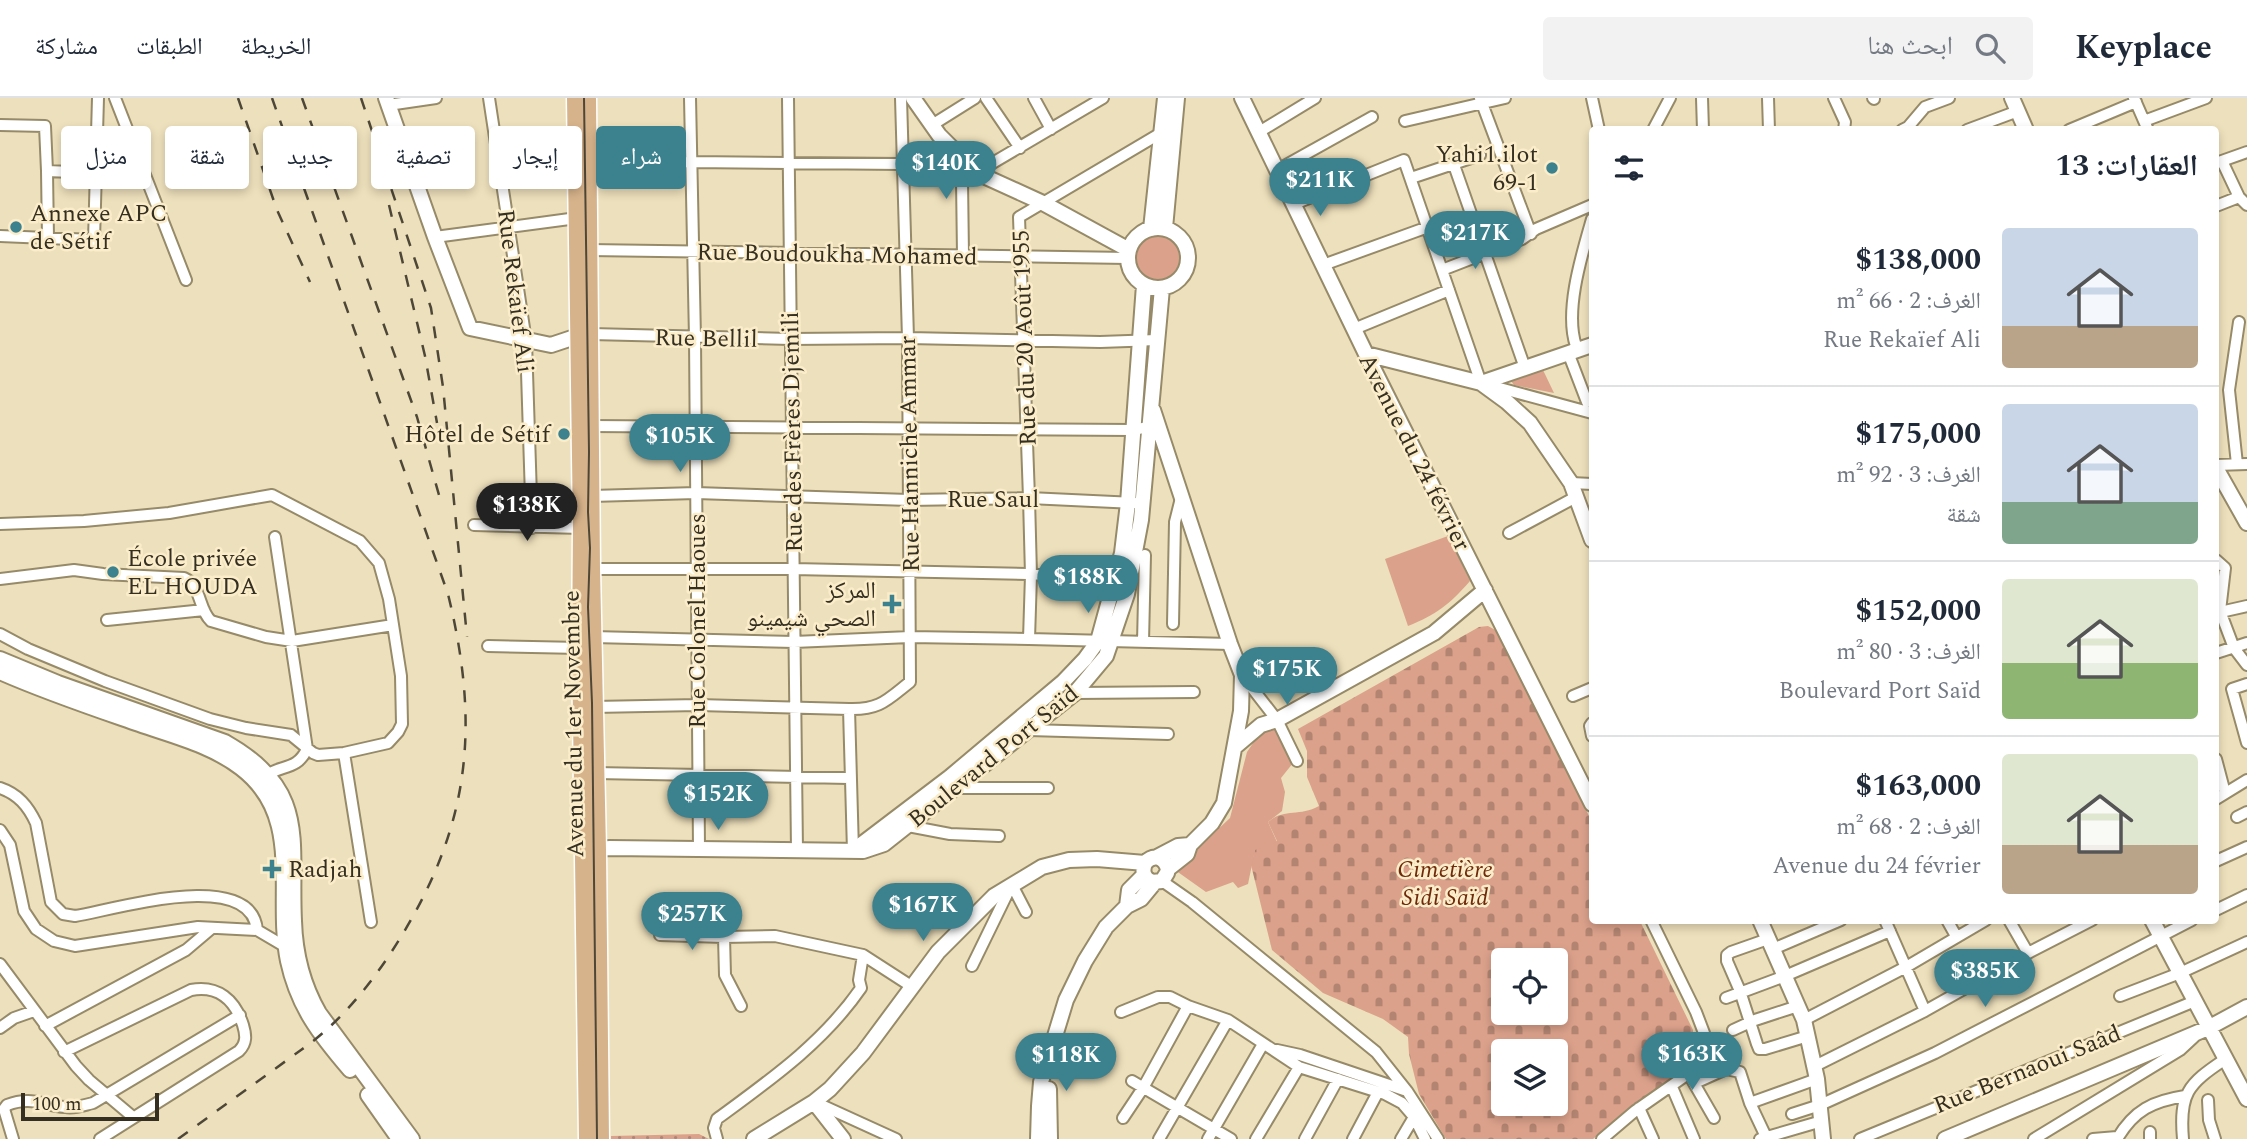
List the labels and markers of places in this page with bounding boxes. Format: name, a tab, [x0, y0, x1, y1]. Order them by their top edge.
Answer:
place label: Yahi1.ilot 69-1	[1435, 137, 1538, 201]
pin: $140K	[897, 141, 995, 201]
pin: $211K	[1271, 158, 1369, 218]
marker: Yahi1.ilot 69-1	[1544, 160, 1560, 176]
place label: Annexe APC de Sétif	[30, 196, 167, 260]
pin: $217K	[1426, 212, 1524, 271]
marker: Annexe APC de Sétif	[8, 219, 24, 235]
pin: $105K	[631, 414, 729, 474]
place label: Hôtel de Sétif	[404, 417, 552, 453]
marker: Hôtel de Sétif	[556, 426, 572, 442]
pin: $138K	[478, 484, 576, 543]
place label: École privée EL HOUDA	[127, 541, 258, 605]
pin: $188K	[1039, 556, 1137, 615]
marker: École privée EL HOUDA	[105, 564, 121, 580]
place label: المركز الصحي شيمينو	[747, 573, 876, 637]
marker: المركز الصحي شيمينو	[882, 594, 902, 614]
pin: $175K	[1238, 648, 1336, 707]
pin: $152K	[669, 772, 767, 832]
place label: Radjah	[288, 852, 362, 888]
marker: Radjah	[262, 859, 282, 879]
pin: $167K	[874, 884, 972, 943]
pin: $257K	[643, 892, 741, 952]
pin: $385K	[1936, 950, 2034, 1009]
pin: $163K	[1643, 1032, 1741, 1092]
pin: $118K	[1017, 1034, 1115, 1093]

